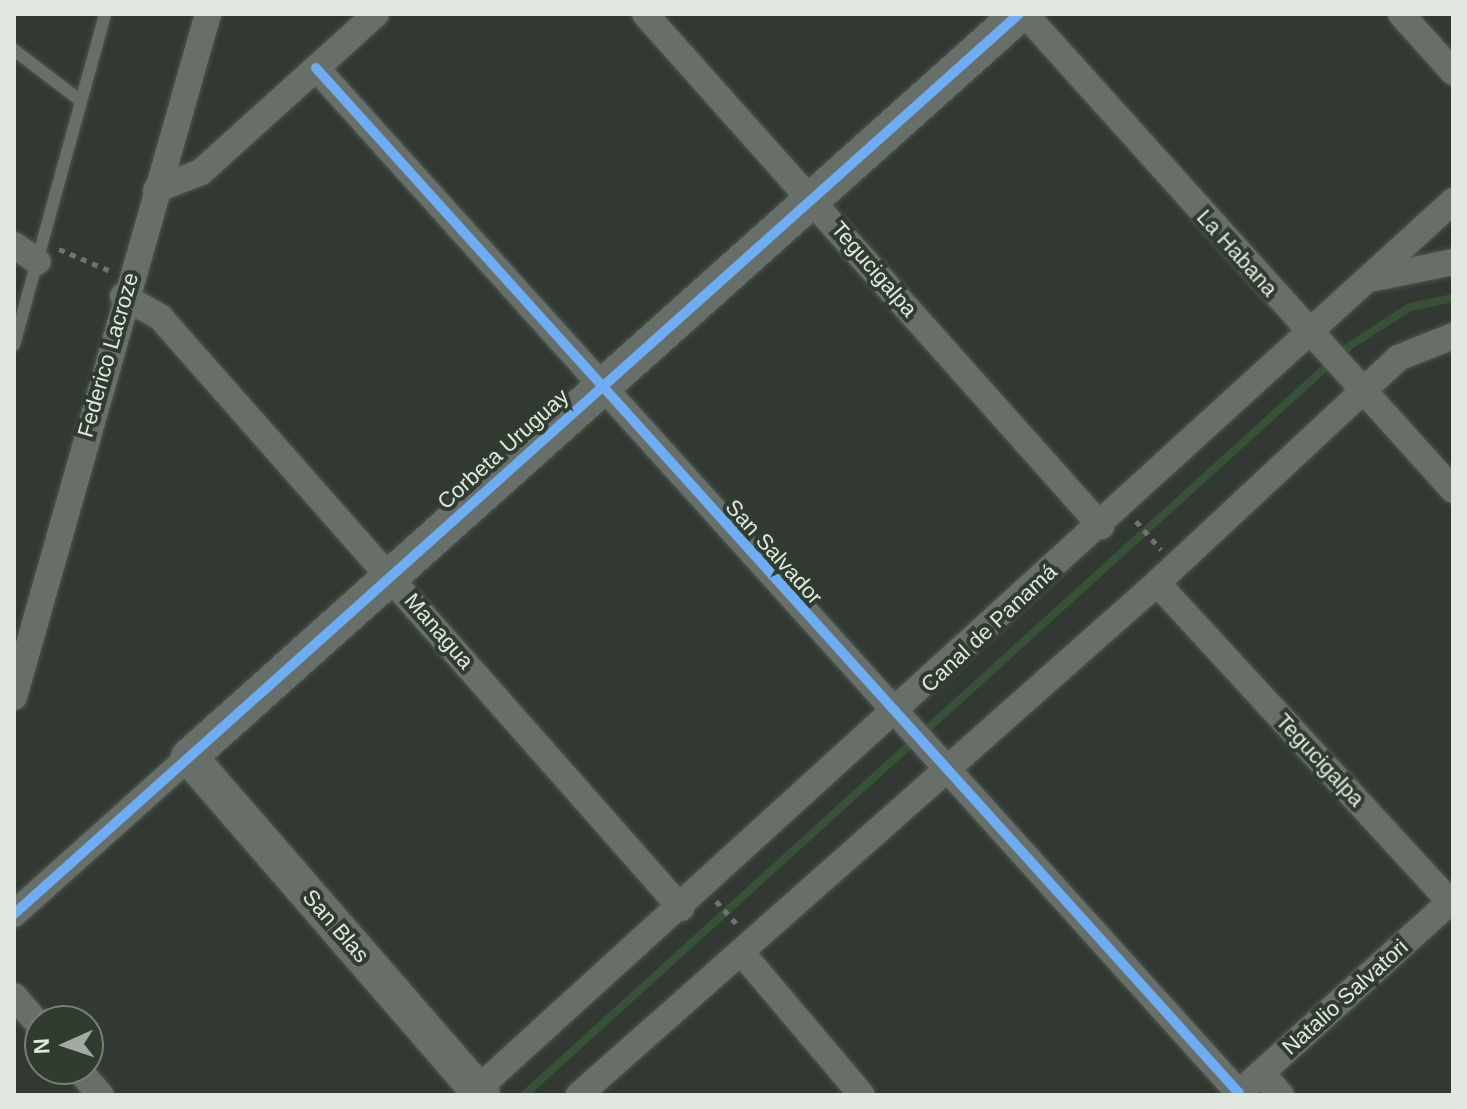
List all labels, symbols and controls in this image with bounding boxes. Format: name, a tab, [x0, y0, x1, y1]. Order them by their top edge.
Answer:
street label: La Habana	[1191, 204, 1283, 302]
street label: Tegucigalpa	[826, 216, 922, 322]
street label: Federico Lacroze	[72, 270, 144, 440]
street label: Corbeta Uruguay	[432, 383, 574, 515]
street label: San Salvador	[720, 494, 828, 610]
street label: Canal de Panamá	[916, 558, 1062, 698]
street label: Managua	[399, 588, 479, 674]
street label: Tegucigalpa	[1270, 708, 1370, 812]
street label: San Blas	[297, 884, 375, 968]
street label: Natalio Salvatori	[1277, 934, 1413, 1060]
north arrow	[24, 1005, 104, 1085]
text: N	[29, 1038, 54, 1055]

